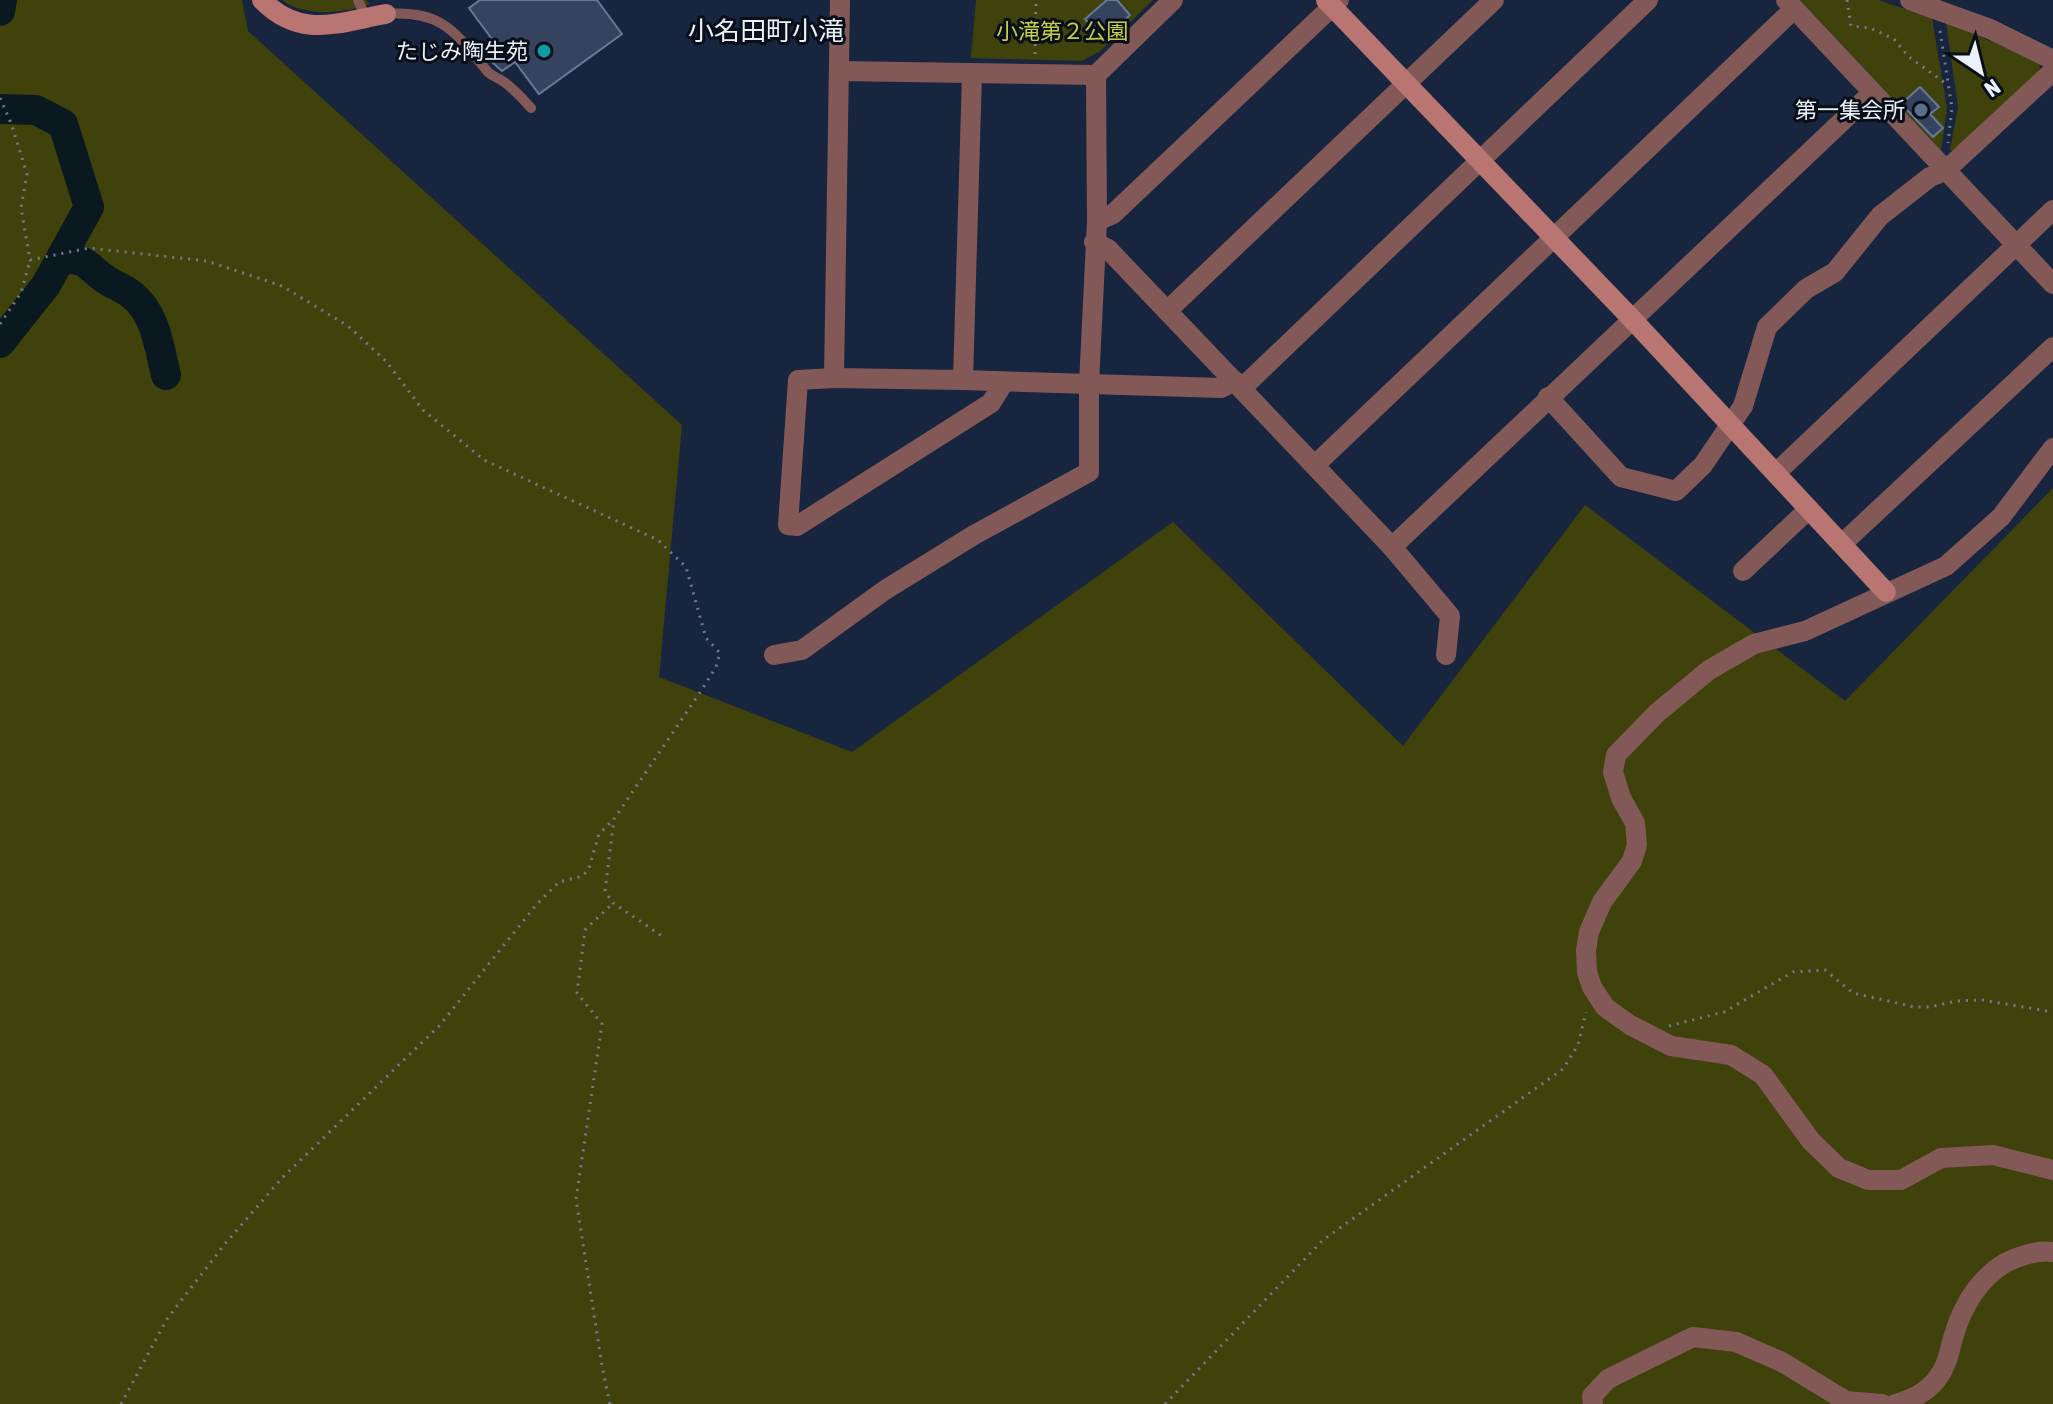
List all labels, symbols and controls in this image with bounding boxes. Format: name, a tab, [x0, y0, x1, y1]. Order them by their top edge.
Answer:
district label: 小名田町小滝	[688, 16, 844, 46]
park label: 小滝第２公園	[996, 18, 1128, 44]
north arrow	[1941, 32, 2021, 112]
place label: たじみ陶生苑	[396, 38, 528, 64]
marker: たじみ陶生苑	[535, 42, 553, 60]
text: N	[1980, 74, 2005, 103]
place label: 第一集会所	[1795, 97, 1905, 123]
marker: 第一集会所	[1912, 101, 1930, 119]

